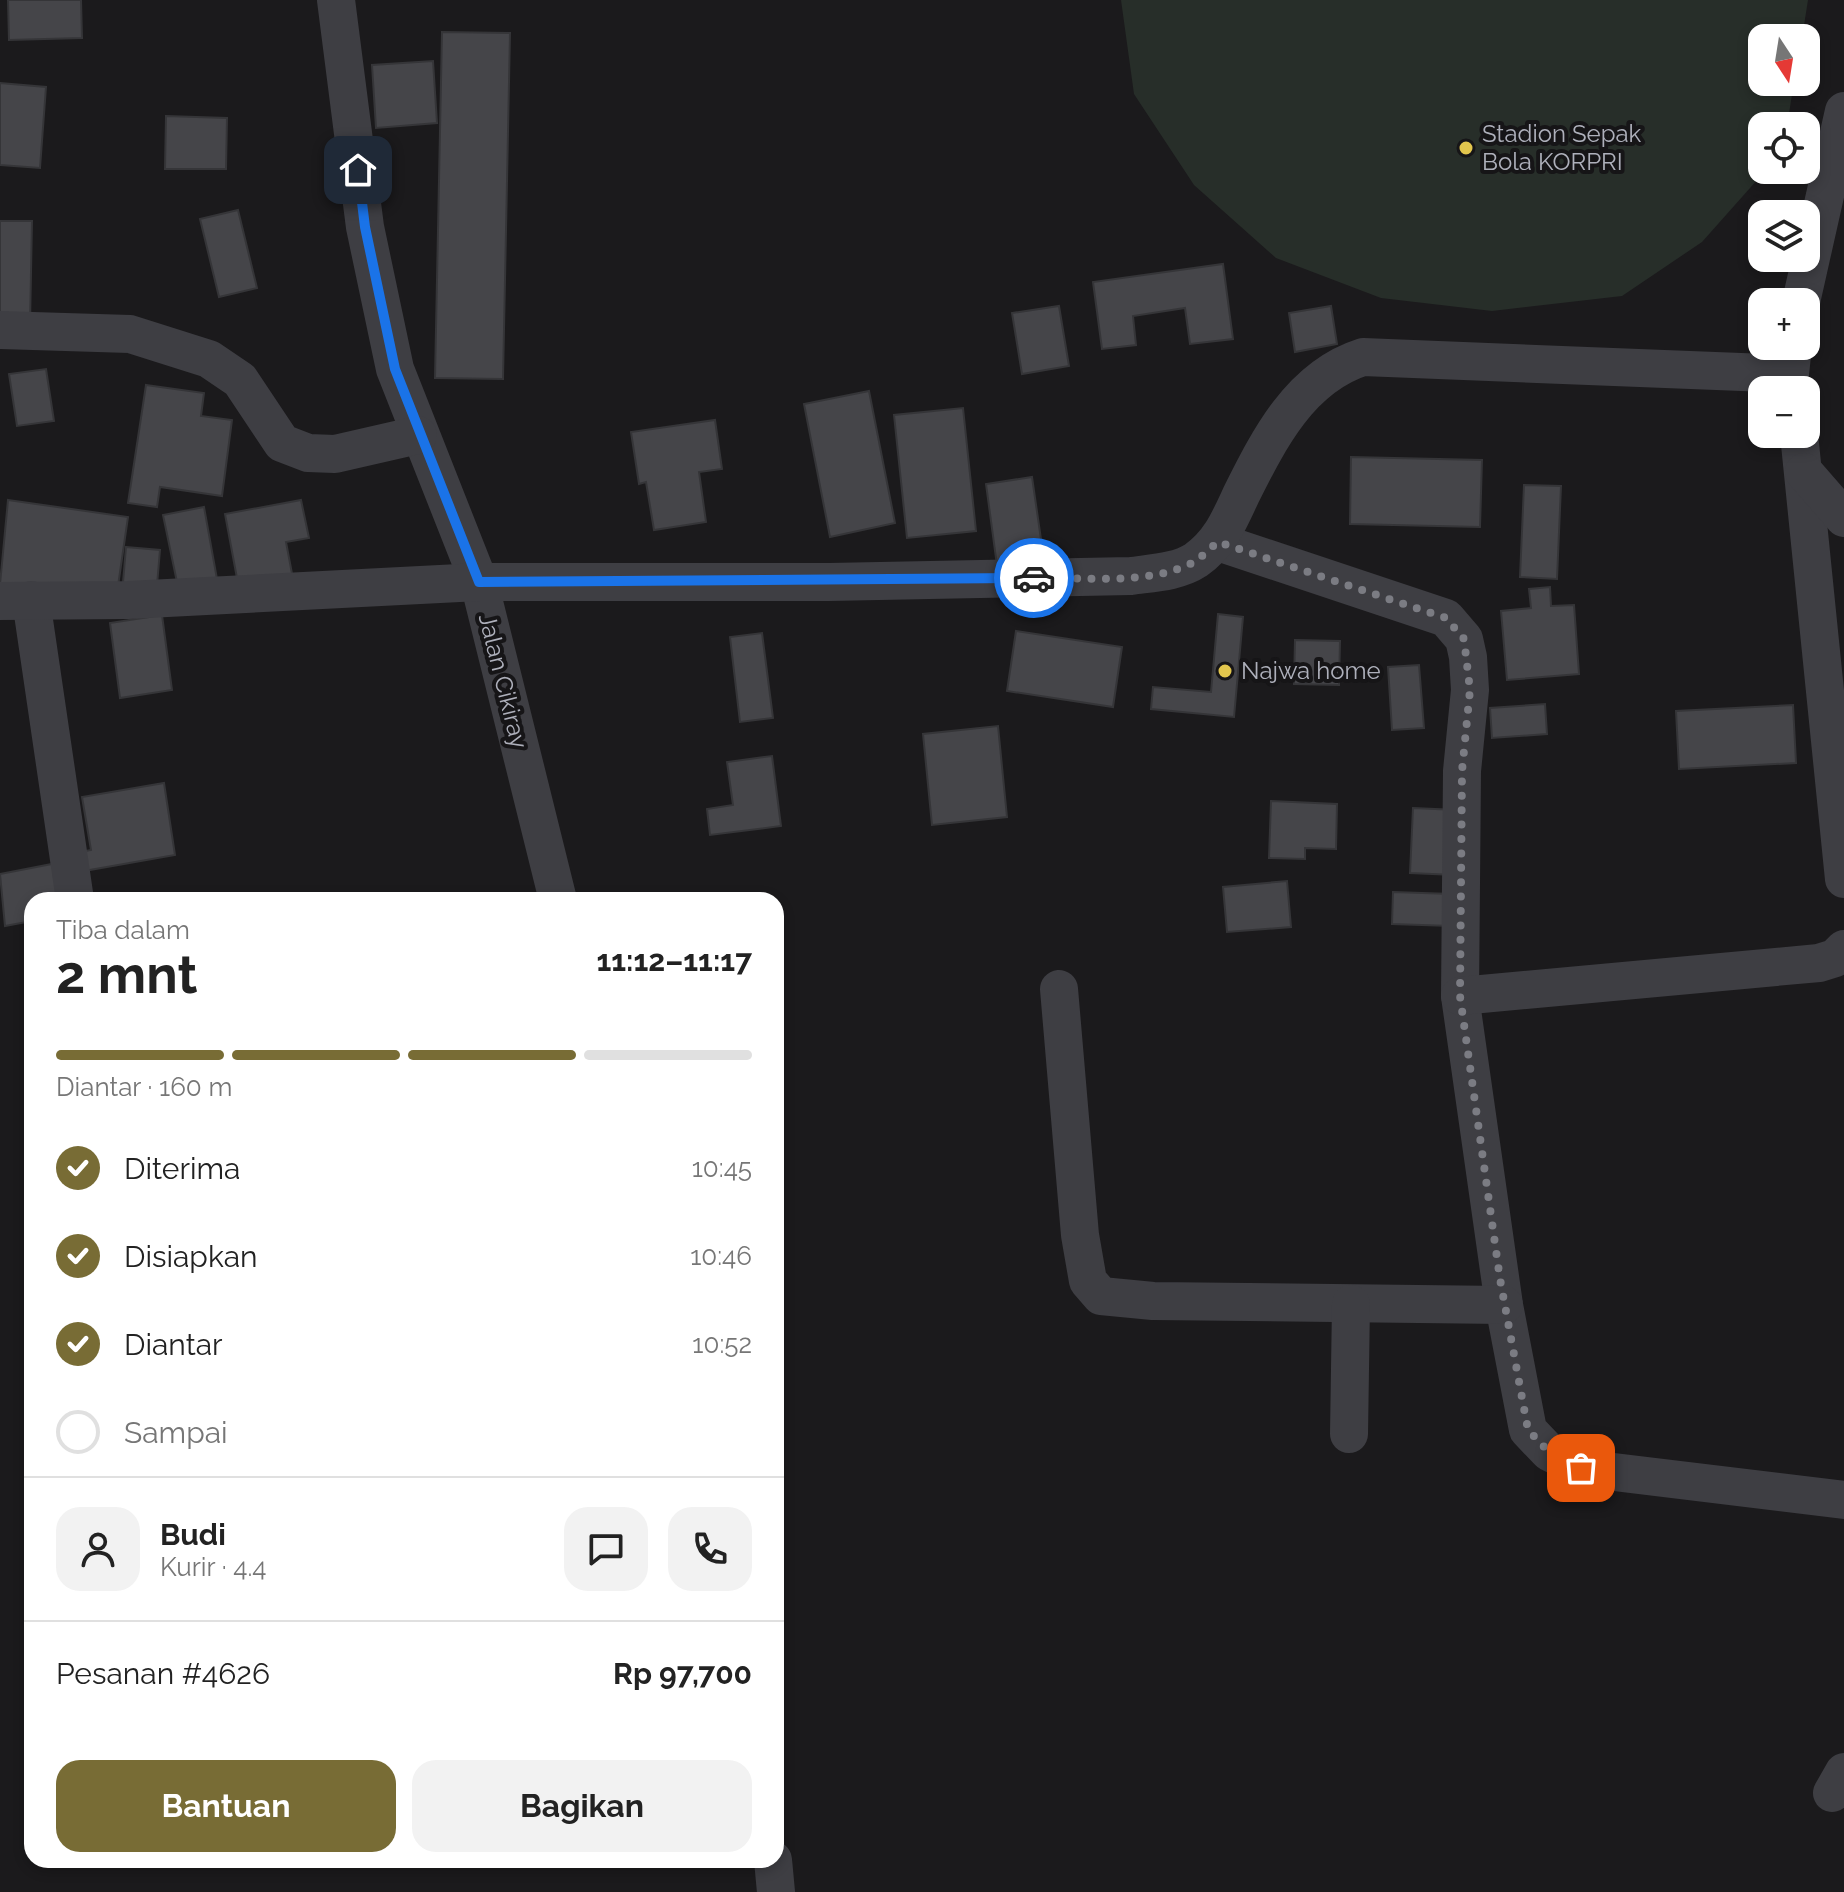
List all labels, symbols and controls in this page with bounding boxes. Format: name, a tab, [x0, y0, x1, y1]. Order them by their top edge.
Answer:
north arrow	[1748, 24, 1820, 96]
map controls	[1748, 24, 1820, 448]
button: locate	[1748, 112, 1820, 184]
place label: Stadion Sepak Bola KORPRI	[1482, 119, 1642, 176]
pin	[324, 136, 392, 204]
marker: Stadion Sepak Bola KORPRI	[1457, 139, 1475, 157]
icon: home	[336, 148, 380, 192]
button: layers	[1748, 200, 1820, 272]
button: +	[1748, 288, 1820, 360]
button: −	[1748, 376, 1820, 448]
courier	[994, 538, 1074, 618]
icon: car	[1012, 556, 1056, 600]
street label: Jalan Cikiray	[473, 610, 534, 751]
place label: Najwa home	[1241, 656, 1381, 685]
marker: Najwa home	[1216, 662, 1234, 680]
text: Tiba dalam	[56, 915, 190, 945]
text: 11:12–11:17	[596, 943, 752, 978]
text: 2 mnt	[56, 944, 197, 1005]
text: Diantar · 160 m	[56, 1072, 232, 1102]
icon: check	[56, 1146, 100, 1190]
text: Diterima	[124, 1151, 240, 1186]
text: 10:45	[692, 1153, 752, 1183]
icon: check	[56, 1234, 100, 1278]
text: Disiapkan	[124, 1239, 258, 1274]
text: 10:46	[690, 1241, 752, 1271]
icon: check	[56, 1322, 100, 1366]
text: Diantar	[124, 1327, 223, 1362]
text: 10:52	[692, 1329, 752, 1359]
text: Sampai	[124, 1415, 228, 1450]
pin	[1547, 1434, 1615, 1502]
icon: bag	[1559, 1446, 1603, 1490]
button: person	[56, 1507, 140, 1591]
button: chat	[564, 1507, 648, 1591]
button: phone	[668, 1507, 752, 1591]
text: Budi	[160, 1517, 226, 1552]
text: Kurir · 4.4	[160, 1552, 267, 1582]
text: Pesanan #4626	[56, 1656, 270, 1691]
text: Rp 97,700	[613, 1656, 752, 1691]
button: Bantuan	[56, 1760, 396, 1852]
button: Bagikan	[412, 1760, 752, 1852]

